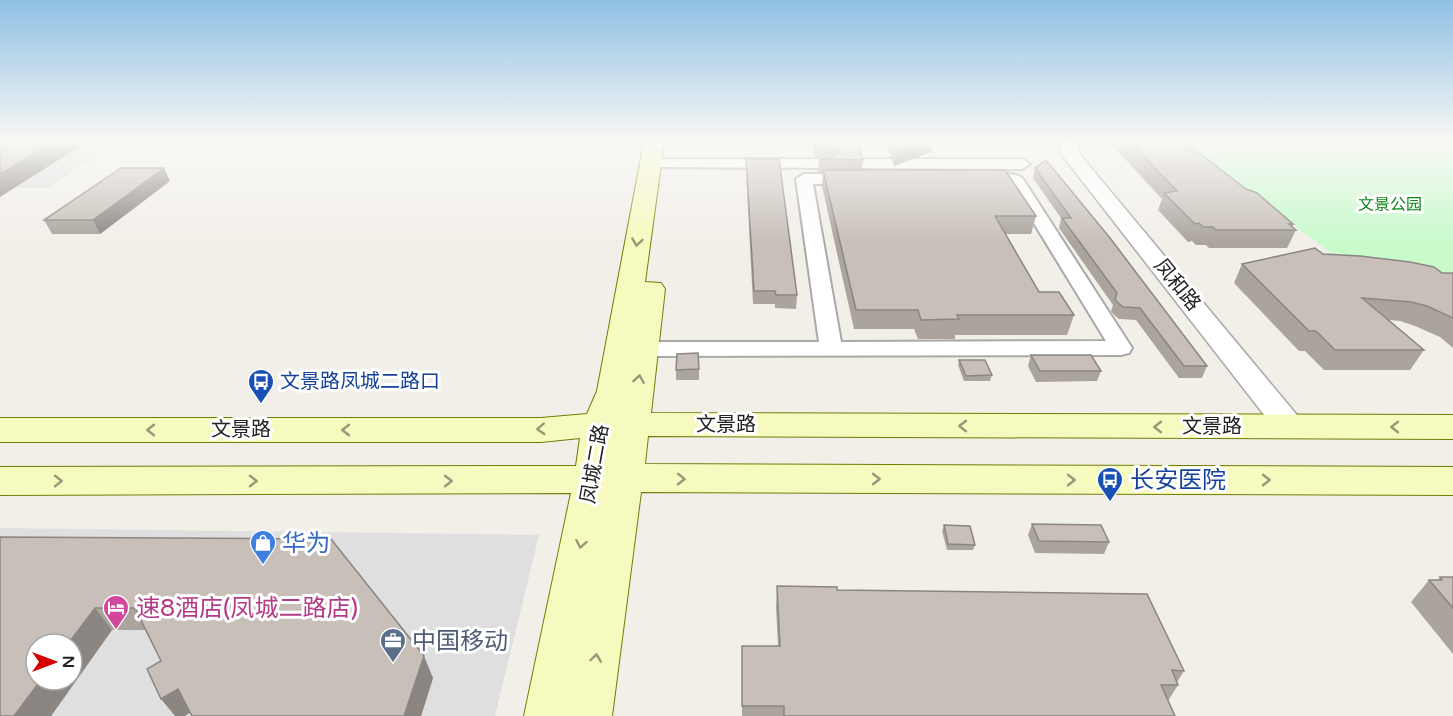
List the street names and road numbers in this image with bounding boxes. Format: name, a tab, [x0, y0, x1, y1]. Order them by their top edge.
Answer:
street label: 凤和路	[1149, 254, 1205, 316]
street label: 文景路	[696, 413, 756, 437]
street label: 文景路	[1182, 415, 1242, 439]
street label: 文景路	[211, 418, 271, 442]
street label: 凤城二路	[576, 423, 614, 505]

